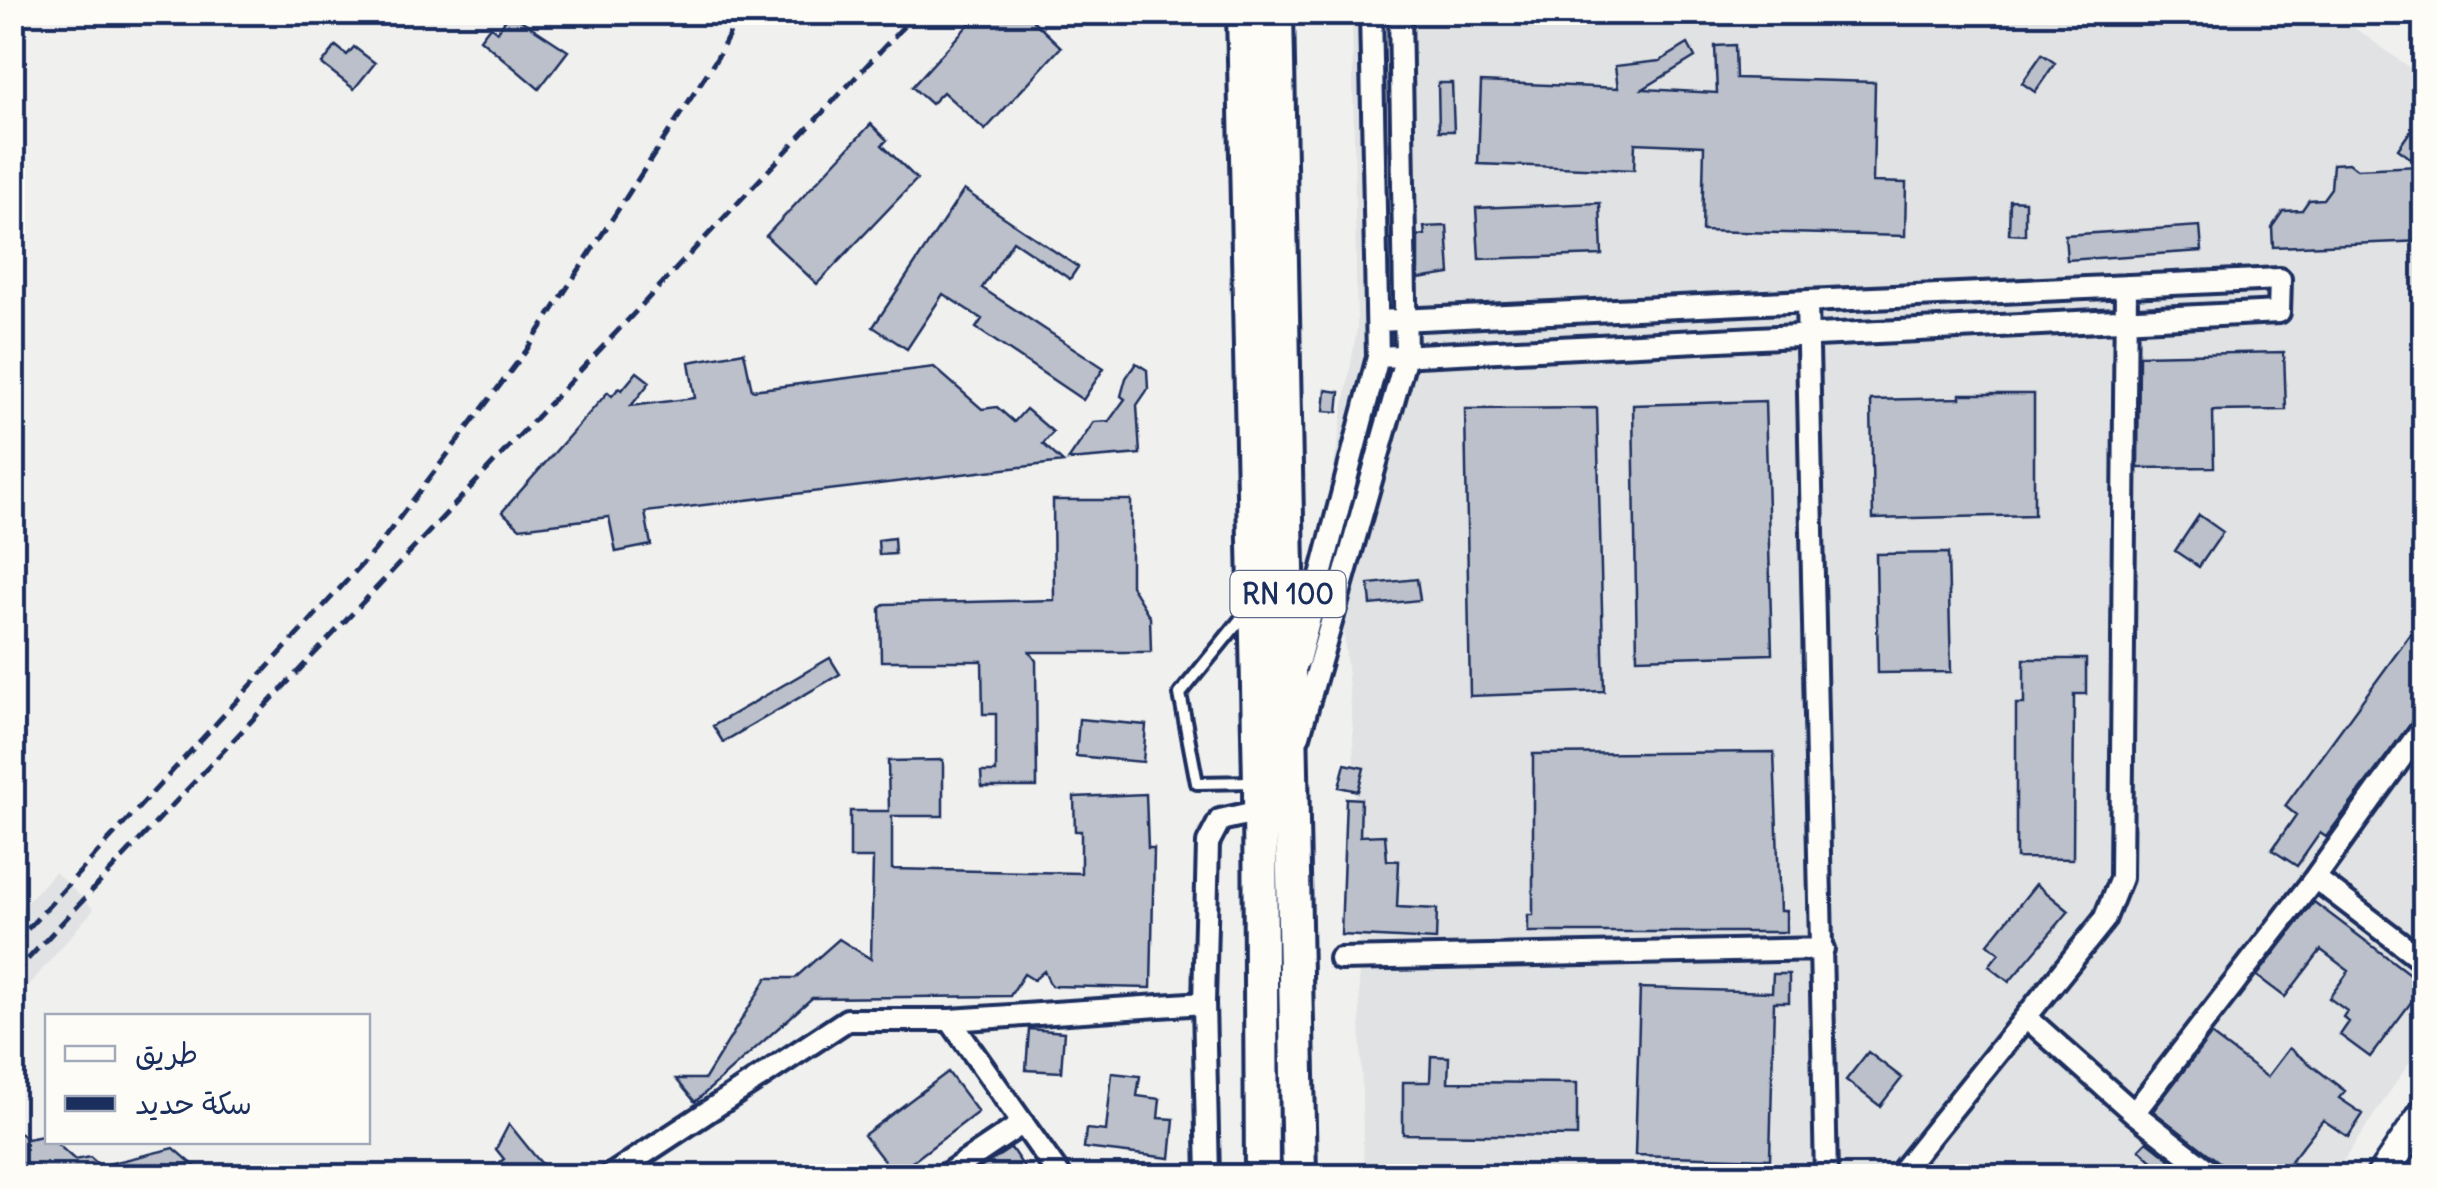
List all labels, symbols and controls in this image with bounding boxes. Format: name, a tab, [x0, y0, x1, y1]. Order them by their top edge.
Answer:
road number: RN 100	[1230, 571, 1346, 617]
legend	[45, 1014, 370, 1144]
text: طريق	[135, 1034, 198, 1072]
text: سكة حديد	[135, 1084, 252, 1122]

